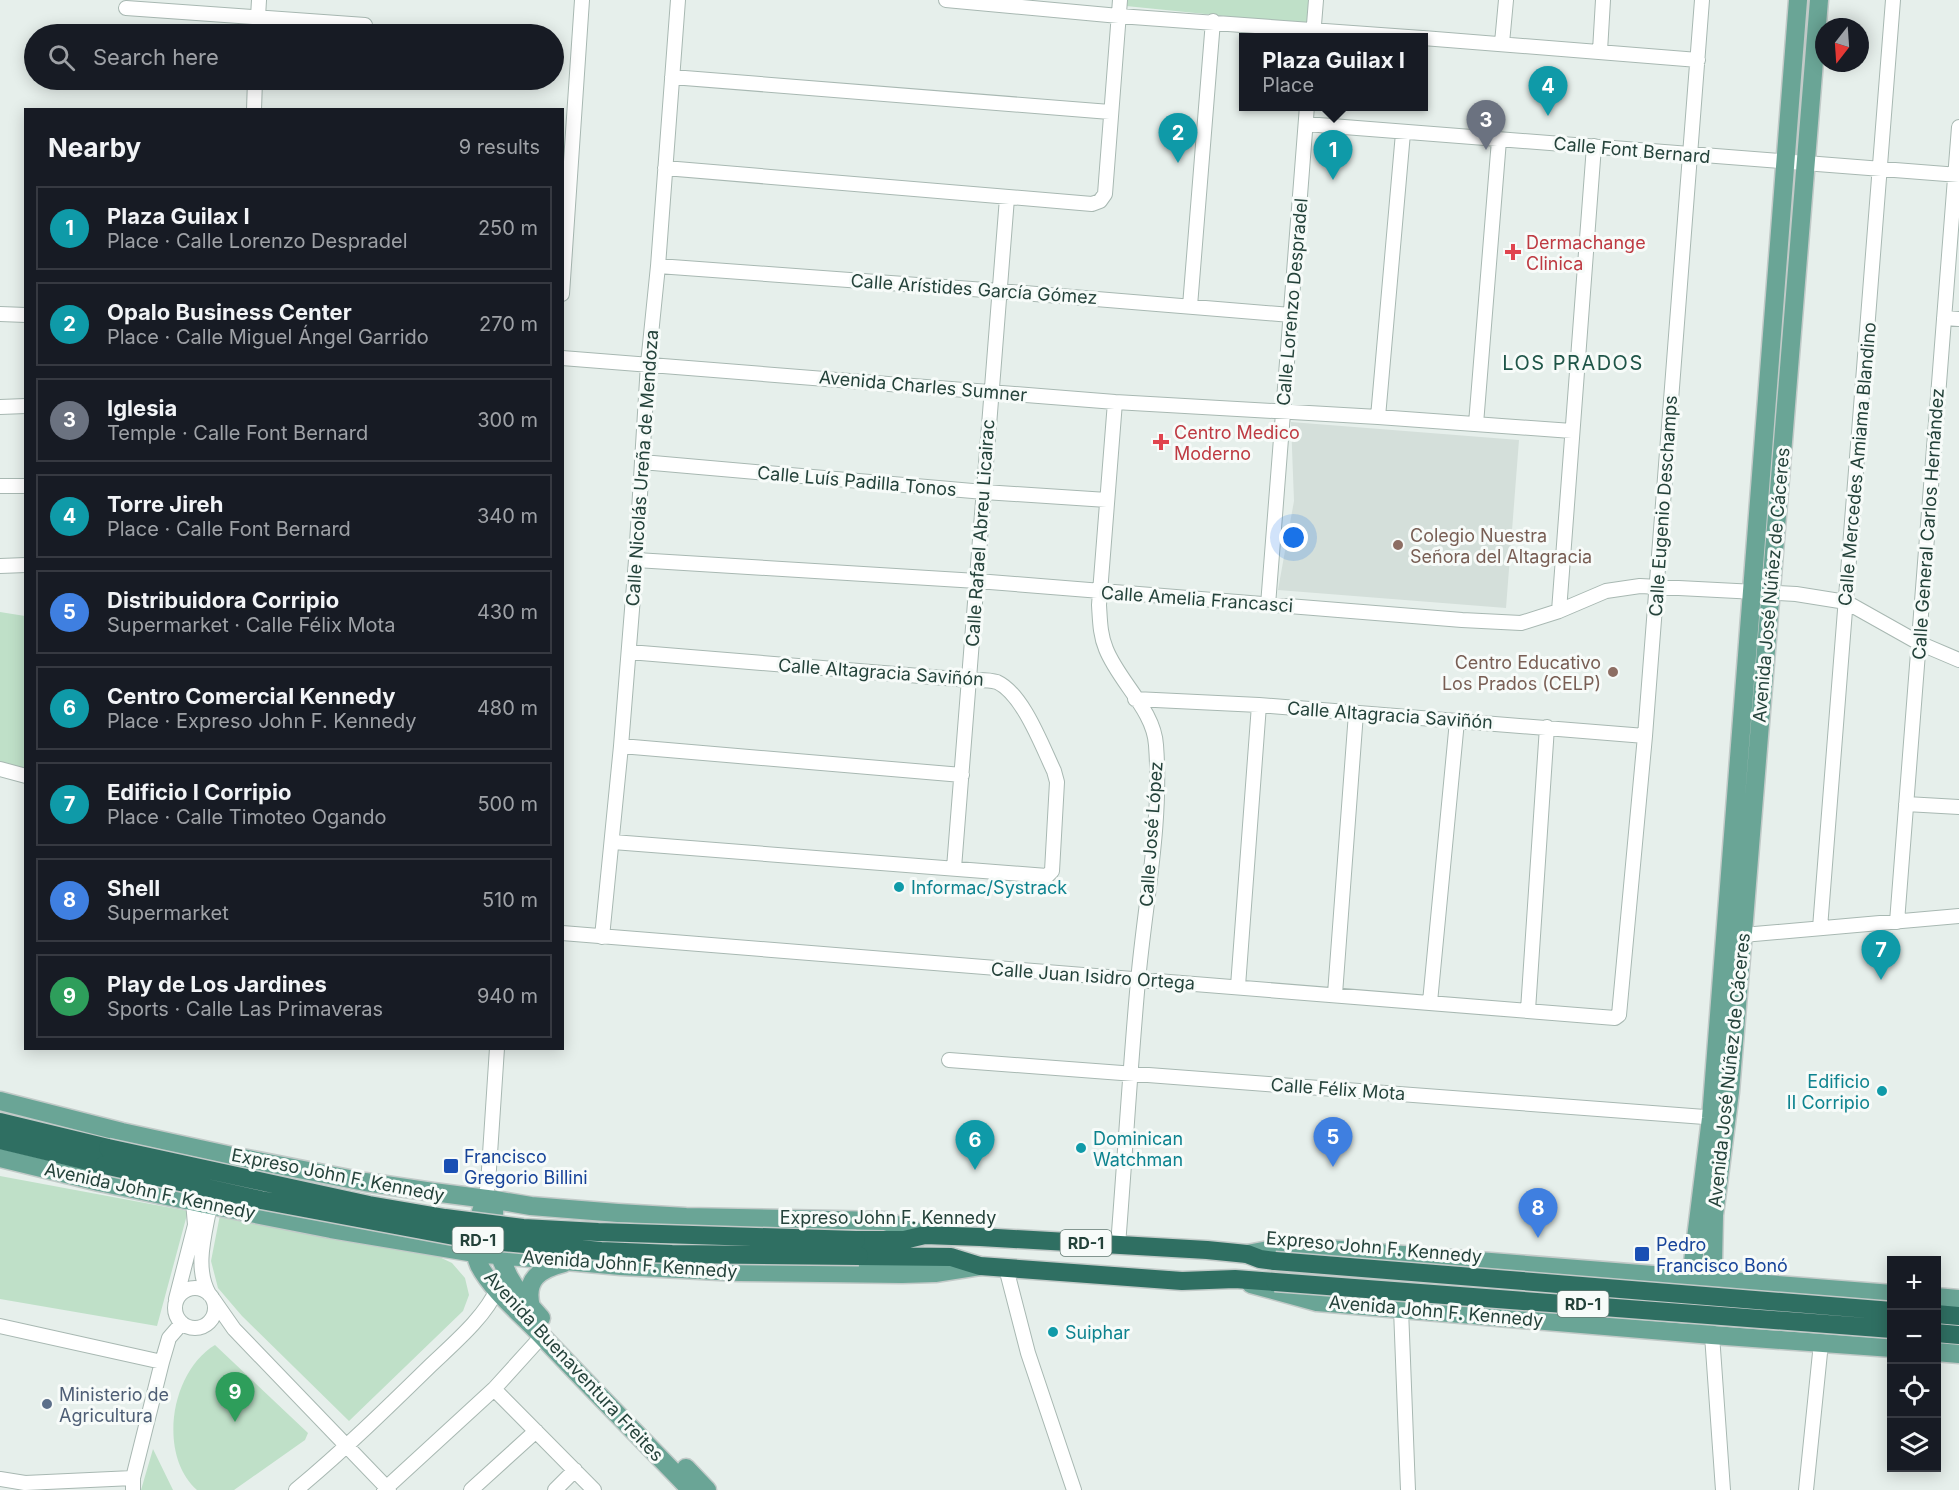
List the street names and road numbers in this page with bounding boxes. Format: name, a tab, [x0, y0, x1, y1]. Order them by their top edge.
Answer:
street label: Calle Font Bernard	[1553, 133, 1711, 167]
street label: Calle Lorenzo Despradel	[1272, 197, 1312, 407]
street label: Calle Arístides García Gómez	[850, 270, 1098, 308]
street label: Calle Mercedes Amiama Blandino	[1834, 321, 1880, 607]
street label: Calle Nicolás Ureña de Mendoza	[622, 329, 662, 607]
street label: Avenida Charles Sumner	[818, 366, 1028, 406]
street label: Calle General Carlos Hernández	[1908, 387, 1948, 661]
street label: Calle Eugenio Deschamps	[1645, 395, 1681, 617]
street label: Calle Rafael Abreu Licairac	[962, 418, 998, 648]
street label: Avenida José Núñez de Cáceres	[1749, 447, 1793, 723]
street label: Calle Luís Padilla Tonos	[756, 462, 958, 500]
street label: Calle Amelia Francasci	[1100, 582, 1294, 616]
street label: Calle Altagracia Saviñón	[777, 654, 985, 690]
street label: Calle Altagracia Saviñón	[1286, 697, 1494, 733]
street label: Calle José López	[1135, 761, 1167, 907]
street label: Avenida José Núñez de Cáceres	[1704, 932, 1754, 1208]
street label: Calle Juan Isidro Ortega	[990, 958, 1196, 994]
street label: Calle Félix Mota	[1270, 1074, 1406, 1104]
street label: Expreso John F. Kennedy	[230, 1144, 446, 1206]
street label: Avenida John F. Kennedy	[43, 1158, 257, 1224]
street label: Expreso John F. Kennedy	[780, 1207, 996, 1228]
road number: RD-1	[452, 1227, 504, 1253]
street label: Expreso John F. Kennedy	[1265, 1227, 1483, 1267]
road number: RD-1	[1060, 1230, 1112, 1256]
street label: Avenida John F. Kennedy	[522, 1246, 738, 1282]
street label: Avenida Buenaventura Freites	[480, 1266, 668, 1466]
street label: Avenida John F. Kennedy	[1328, 1291, 1544, 1331]
road number: RD-1	[1558, 1291, 1608, 1317]

